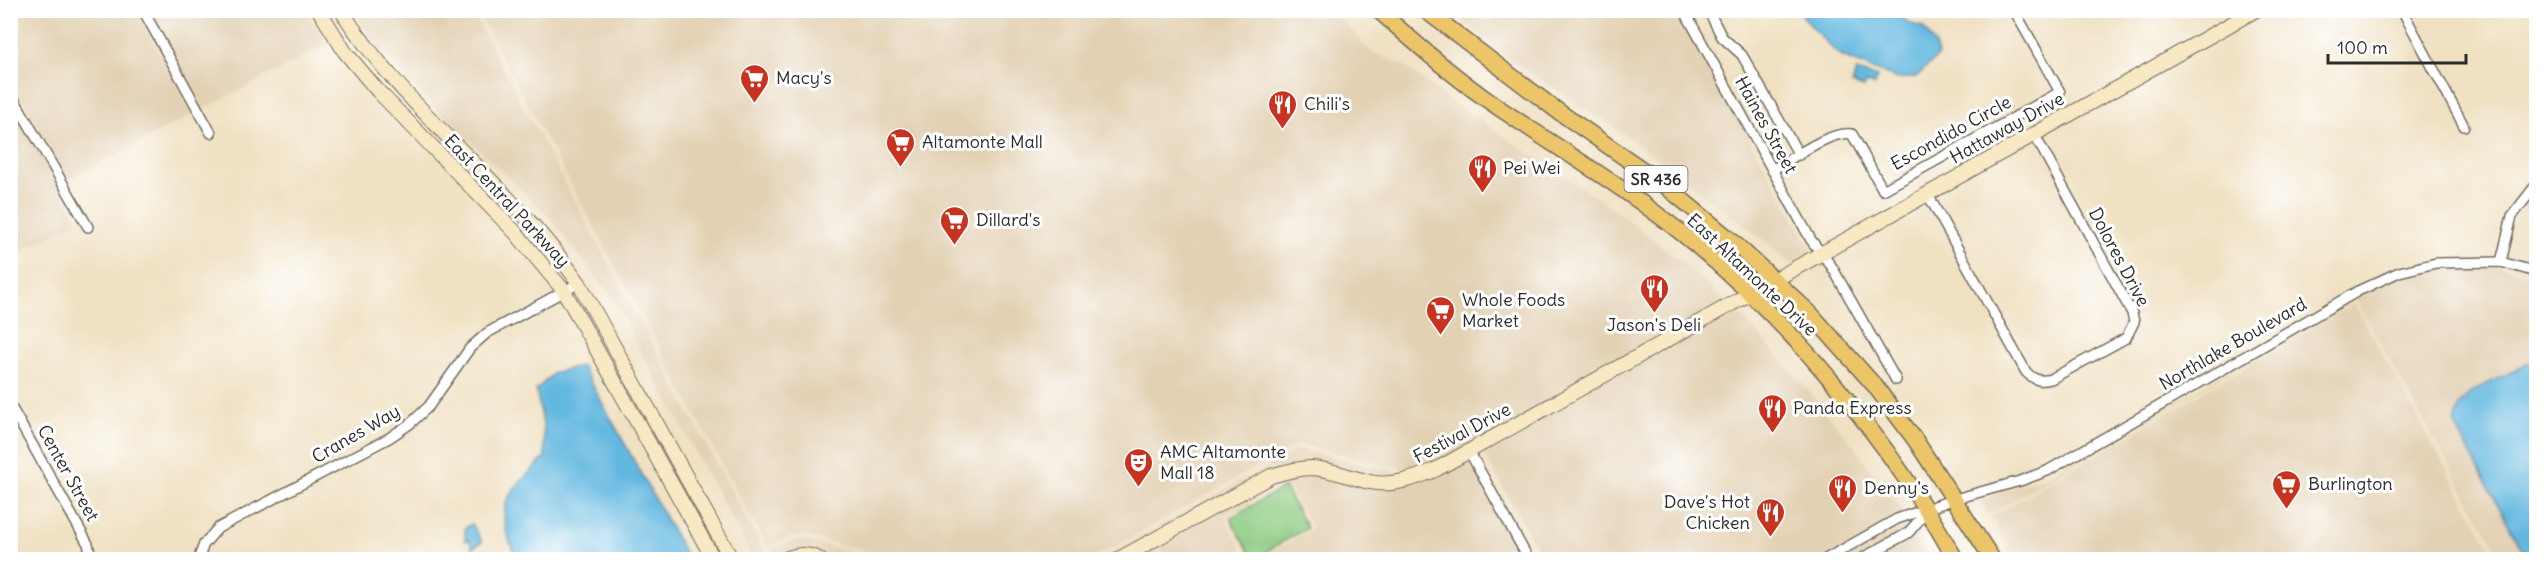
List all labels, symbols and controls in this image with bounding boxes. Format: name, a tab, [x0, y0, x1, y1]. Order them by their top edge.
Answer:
scale bar	[2328, 27, 2466, 65]
text: 100 m	[2337, 36, 2388, 59]
supermarket icon: Macy's	[739, 62, 771, 104]
place label: Macy's	[776, 66, 832, 89]
street label: Haines Street	[1730, 72, 1803, 178]
street label: Hattaway Drive	[1946, 87, 2068, 168]
restaurant icon: Chili's	[1267, 88, 1299, 130]
street label: Escondido Circle	[1887, 90, 2015, 175]
place label: Chili's	[1304, 92, 1350, 115]
supermarket icon: Altamonte Mall	[885, 126, 917, 168]
street label: East Central Parkway	[440, 129, 575, 272]
place label: Altamonte Mall	[922, 130, 1043, 153]
restaurant icon: Pei Wei	[1466, 152, 1498, 194]
place label: Pei Wei	[1503, 156, 1561, 179]
road number: SR 436	[1624, 166, 1688, 192]
street label: Dolores Drive	[2084, 203, 2155, 310]
supermarket icon: Dillard's	[939, 204, 971, 246]
place label: Dillard's	[976, 208, 1040, 231]
street label: East Altamonte Drive	[1682, 208, 1822, 341]
restaurant icon: Jason's Deli	[1638, 272, 1670, 314]
place label: Whole Foods Market	[1462, 288, 1565, 332]
street label: Northlake Boulevard	[2155, 292, 2311, 395]
supermarket icon: Whole Foods Market	[1425, 294, 1457, 336]
place label: Jason's Deli	[1607, 313, 1701, 336]
restaurant icon: Panda Express	[1756, 392, 1788, 434]
place label: Panda Express	[1793, 396, 1912, 419]
street label: Festival Drive	[1409, 397, 1514, 468]
street label: Cranes Way	[308, 399, 404, 468]
street label: Center Street	[33, 421, 104, 525]
place label: AMC Altamonte Mall 18	[1160, 440, 1286, 484]
theatre icon: AMC Altamonte Mall 18	[1123, 446, 1155, 488]
supermarket icon: Burlington	[2271, 468, 2303, 510]
restaurant icon: Denny's	[1827, 472, 1859, 514]
place label: Burlington	[2308, 472, 2393, 495]
place label: Denny's	[1864, 476, 1929, 499]
place label: Dave's Hot Chicken	[1664, 490, 1750, 534]
restaurant icon: Dave's Hot Chicken	[1755, 496, 1787, 538]

